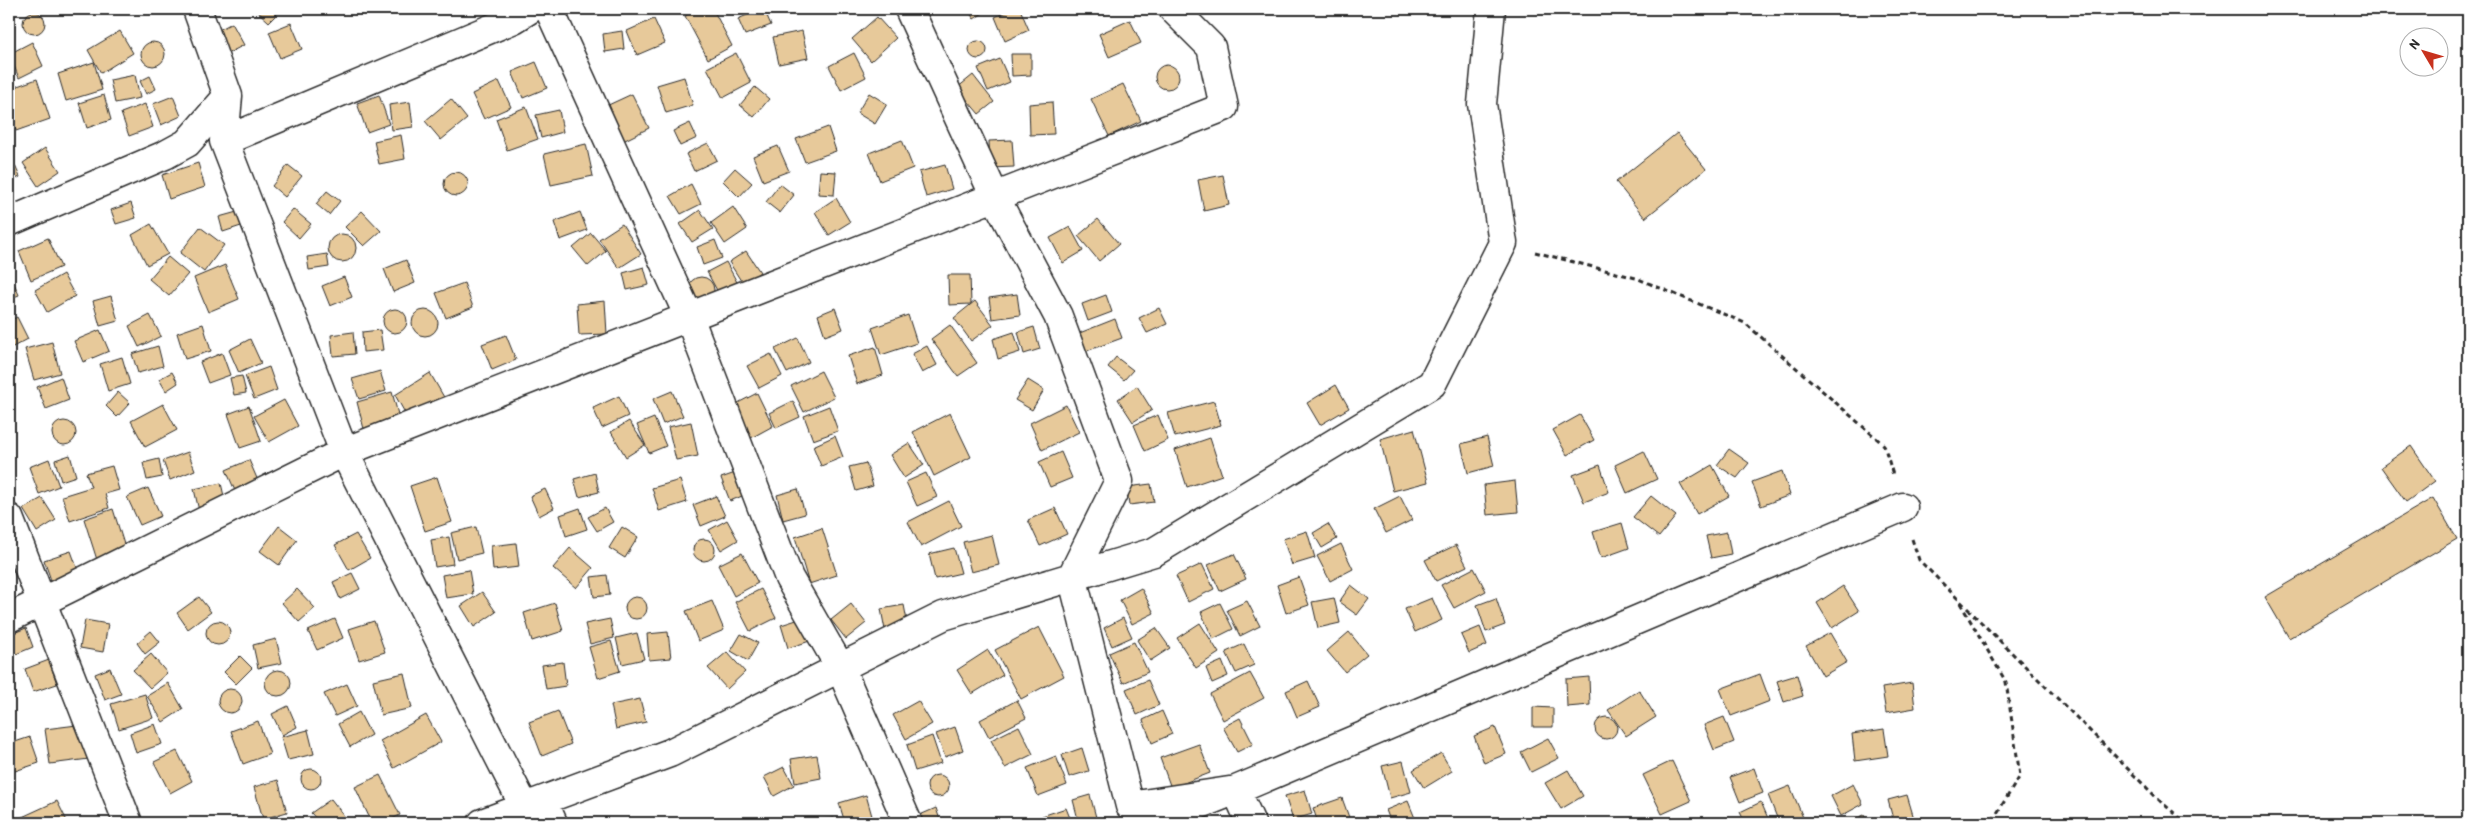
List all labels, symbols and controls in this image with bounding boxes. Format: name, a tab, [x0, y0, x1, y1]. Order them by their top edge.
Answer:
north arrow	[2400, 28, 2450, 78]
text: N	[2404, 34, 2423, 52]

